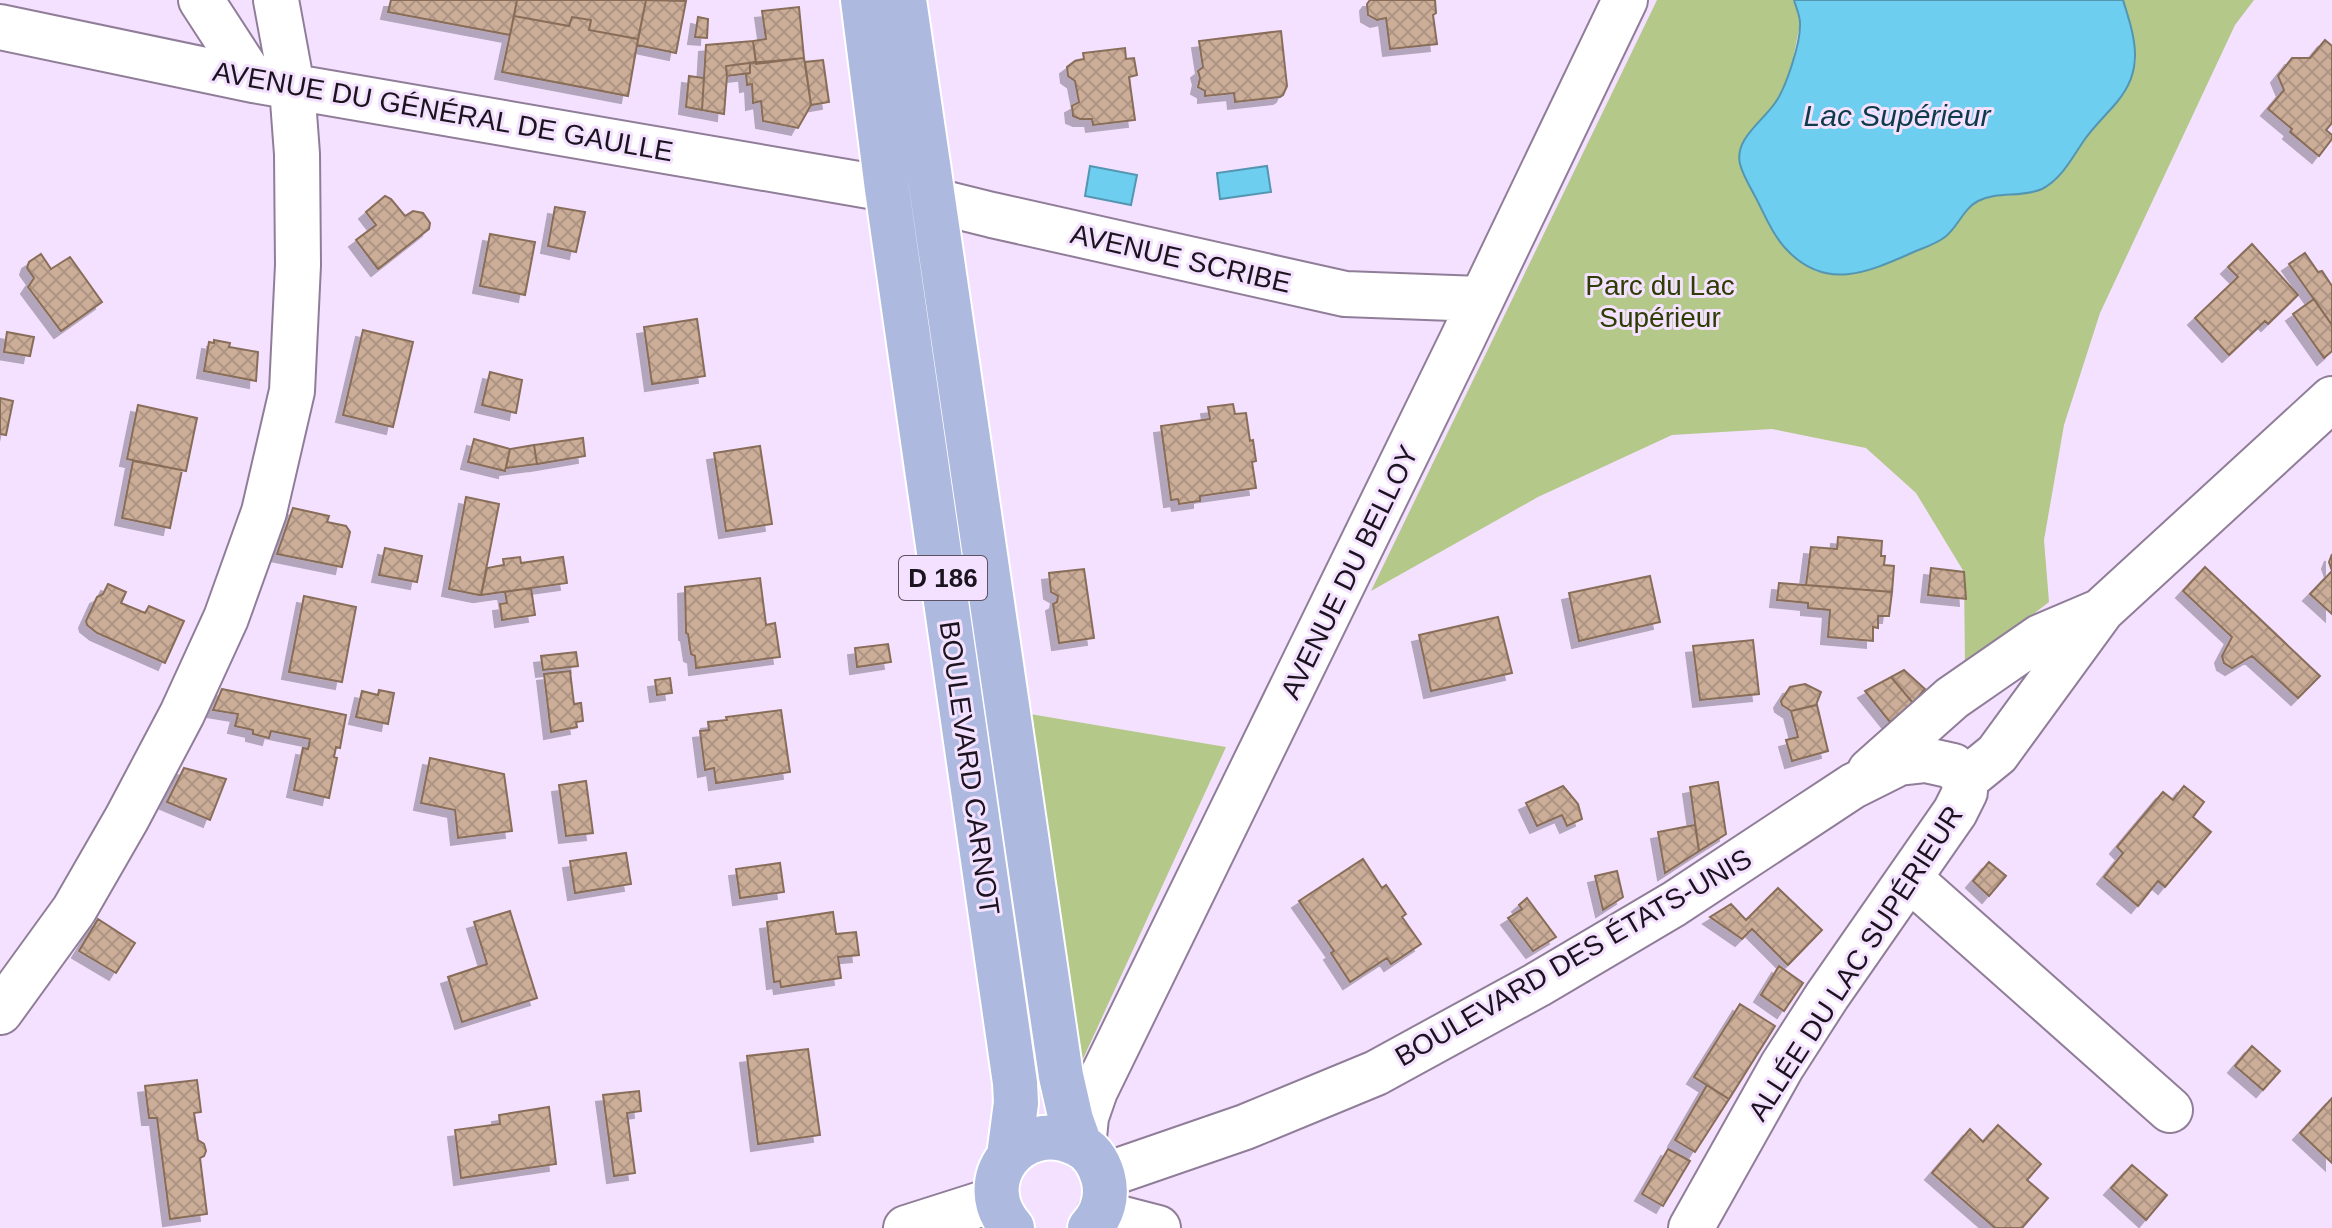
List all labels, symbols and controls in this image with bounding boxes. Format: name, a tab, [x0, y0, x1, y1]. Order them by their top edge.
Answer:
street label: AVENUE DU GÉNÉRAL DE GAULLE	[210, 56, 675, 167]
water label: Lac Supérieur	[1804, 99, 1991, 132]
street label: AVENUE SCRIBE	[1068, 218, 1294, 299]
park label: Parc du Lac Supérieur	[1585, 270, 1735, 333]
street label: AVENUE DU BELLOY	[1275, 440, 1424, 704]
road number: D 186	[899, 556, 987, 600]
street label: BOULEVARD CARNOT	[934, 619, 1005, 917]
street label: ALLÉE DU LAC SUPÉRIEUR	[1742, 800, 1969, 1126]
street label: BOULEVARD DES ÉTATS-UNIS	[1390, 842, 1757, 1072]

